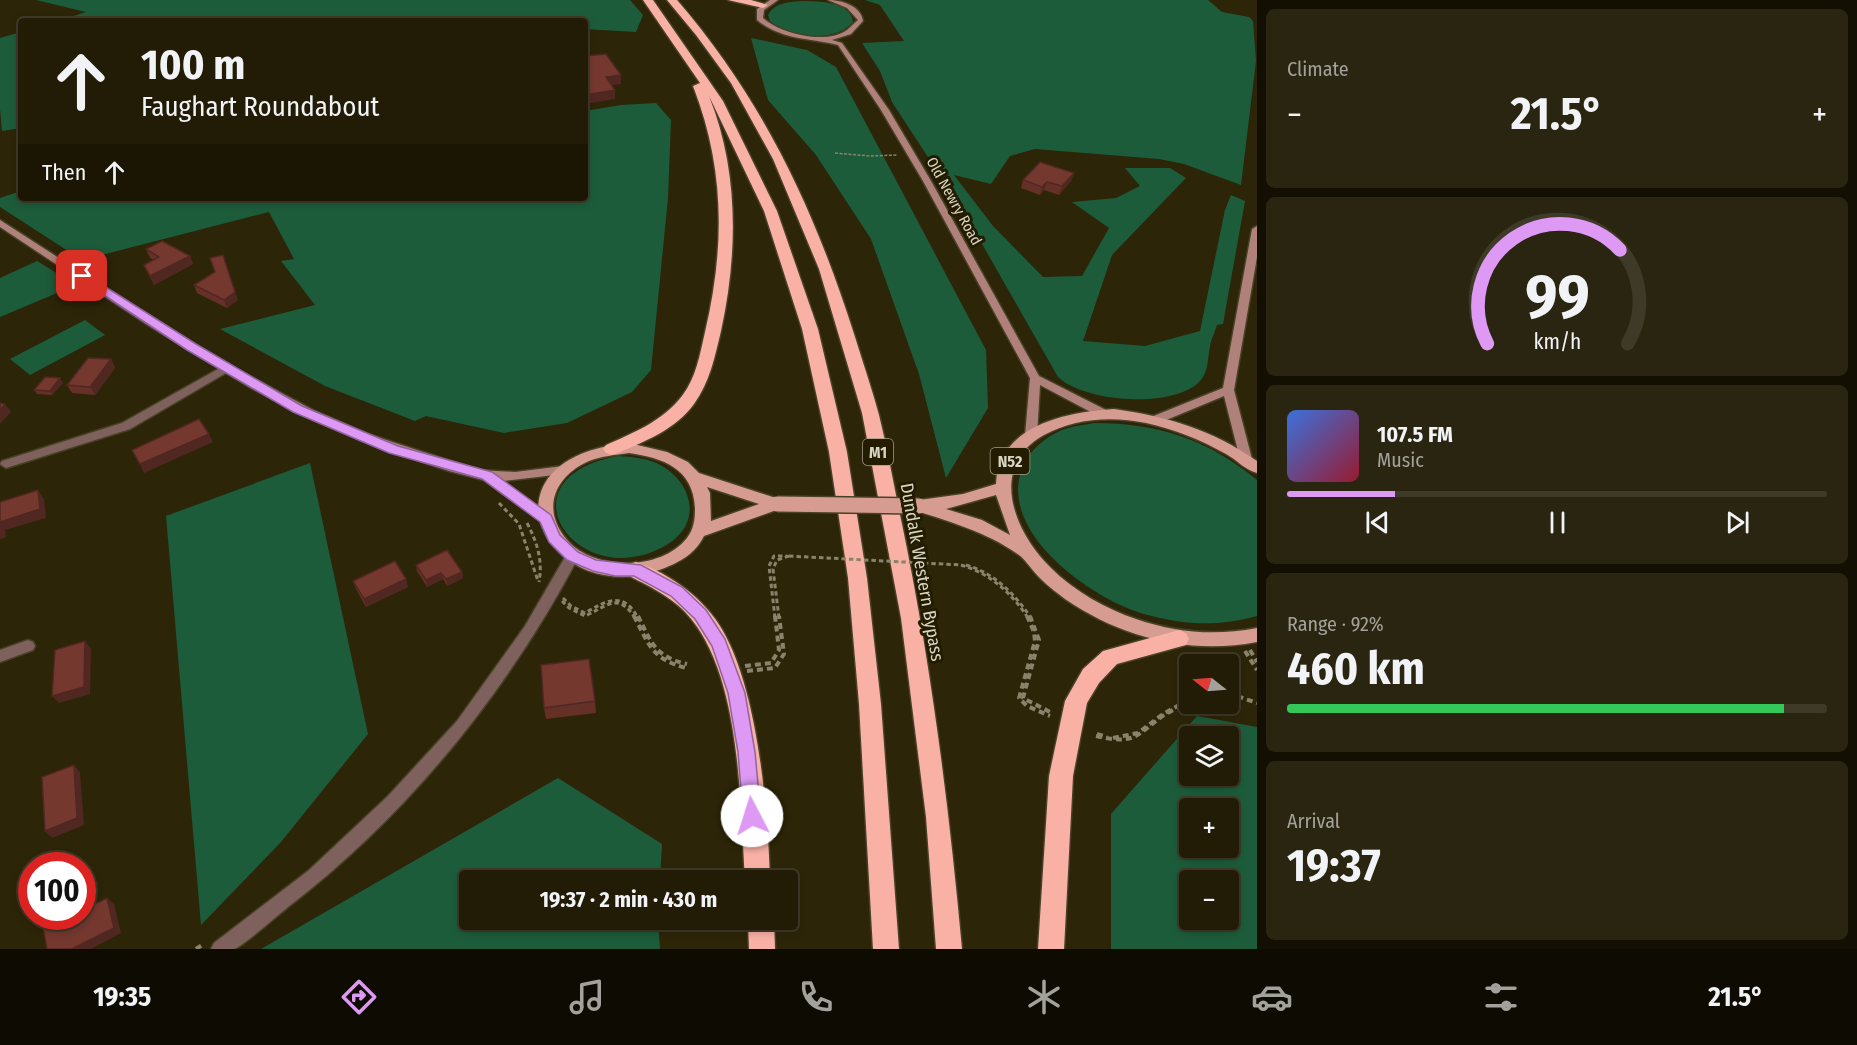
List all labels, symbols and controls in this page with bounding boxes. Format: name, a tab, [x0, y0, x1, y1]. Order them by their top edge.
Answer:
text: 100 m	[141, 40, 245, 90]
icon: ahead	[42, 42, 120, 120]
text: Climate	[1287, 57, 1349, 81]
text: 21.5°	[1511, 87, 1603, 141]
text: Faughart Roundabout	[141, 91, 379, 123]
text: −	[1287, 95, 1302, 135]
text: +	[1812, 95, 1827, 135]
street label: Old Newry Road	[922, 154, 986, 248]
icon: ahead	[98, 156, 131, 189]
text: Then	[42, 159, 86, 186]
pin	[56, 250, 107, 301]
icon: arrive	[65, 259, 98, 292]
text: 99	[1525, 260, 1589, 335]
text: km/h	[1533, 329, 1581, 355]
text: 107.5 FM	[1377, 421, 1453, 448]
road number: M1	[863, 439, 893, 465]
road number: N52	[990, 448, 1030, 474]
text: Music	[1377, 448, 1424, 472]
street label: Dundalk Western Bypass	[895, 481, 949, 663]
icon: previous	[1361, 506, 1394, 539]
icon: pause	[1541, 506, 1574, 539]
icon: next	[1721, 506, 1754, 539]
text: Range · 92%	[1287, 612, 1384, 636]
text: 460 km	[1287, 642, 1425, 696]
north arrow	[1179, 654, 1239, 714]
map controls	[1179, 654, 1239, 930]
button: layers	[1179, 726, 1239, 786]
position arrow	[720, 784, 784, 848]
button: +	[1179, 798, 1239, 858]
text: Arrival	[1287, 809, 1340, 833]
text: 19:37	[1287, 839, 1381, 893]
speed limit sign: 100	[18, 852, 96, 930]
button: −	[1179, 870, 1239, 930]
text: 19:37 · 2 min · 430 m	[540, 886, 717, 913]
icon: directions	[338, 976, 380, 1018]
icon: music	[566, 976, 608, 1018]
icon: phone	[795, 976, 837, 1018]
icon: climate	[1023, 976, 1065, 1018]
icon: car	[1251, 976, 1293, 1018]
icon: filters	[1480, 976, 1522, 1018]
text: 19:35	[93, 981, 151, 1013]
text: 21.5°	[1708, 981, 1764, 1013]

